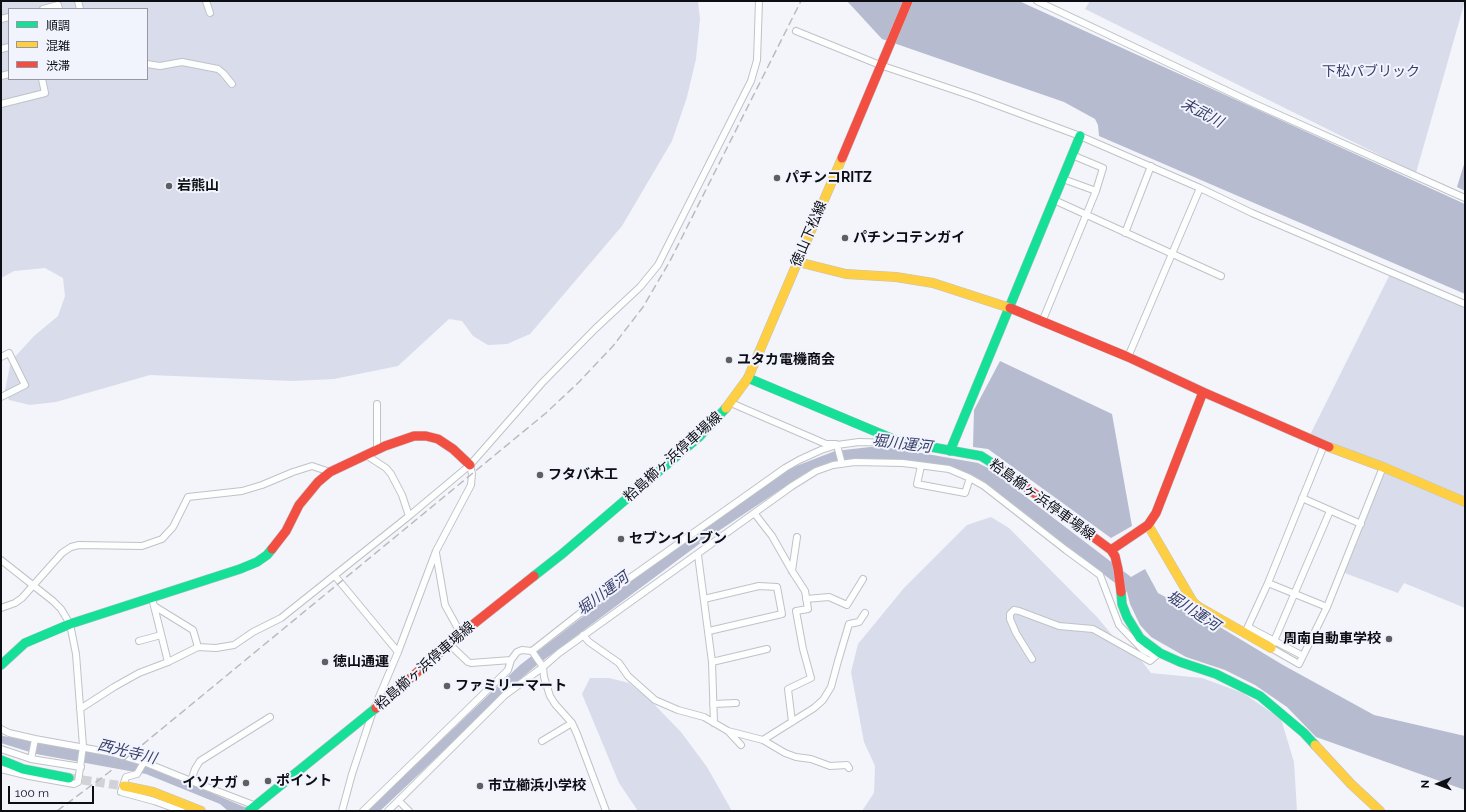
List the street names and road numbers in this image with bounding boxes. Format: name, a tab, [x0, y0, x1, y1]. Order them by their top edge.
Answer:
street label: 徳山下松線	[788, 199, 830, 269]
street label: 粭島櫛ヶ浜停車場線	[621, 409, 725, 505]
street label: 粭島櫛ヶ浜停車場線	[986, 456, 1098, 544]
street label: 粭島櫛ヶ浜停車場線	[372, 618, 478, 714]

